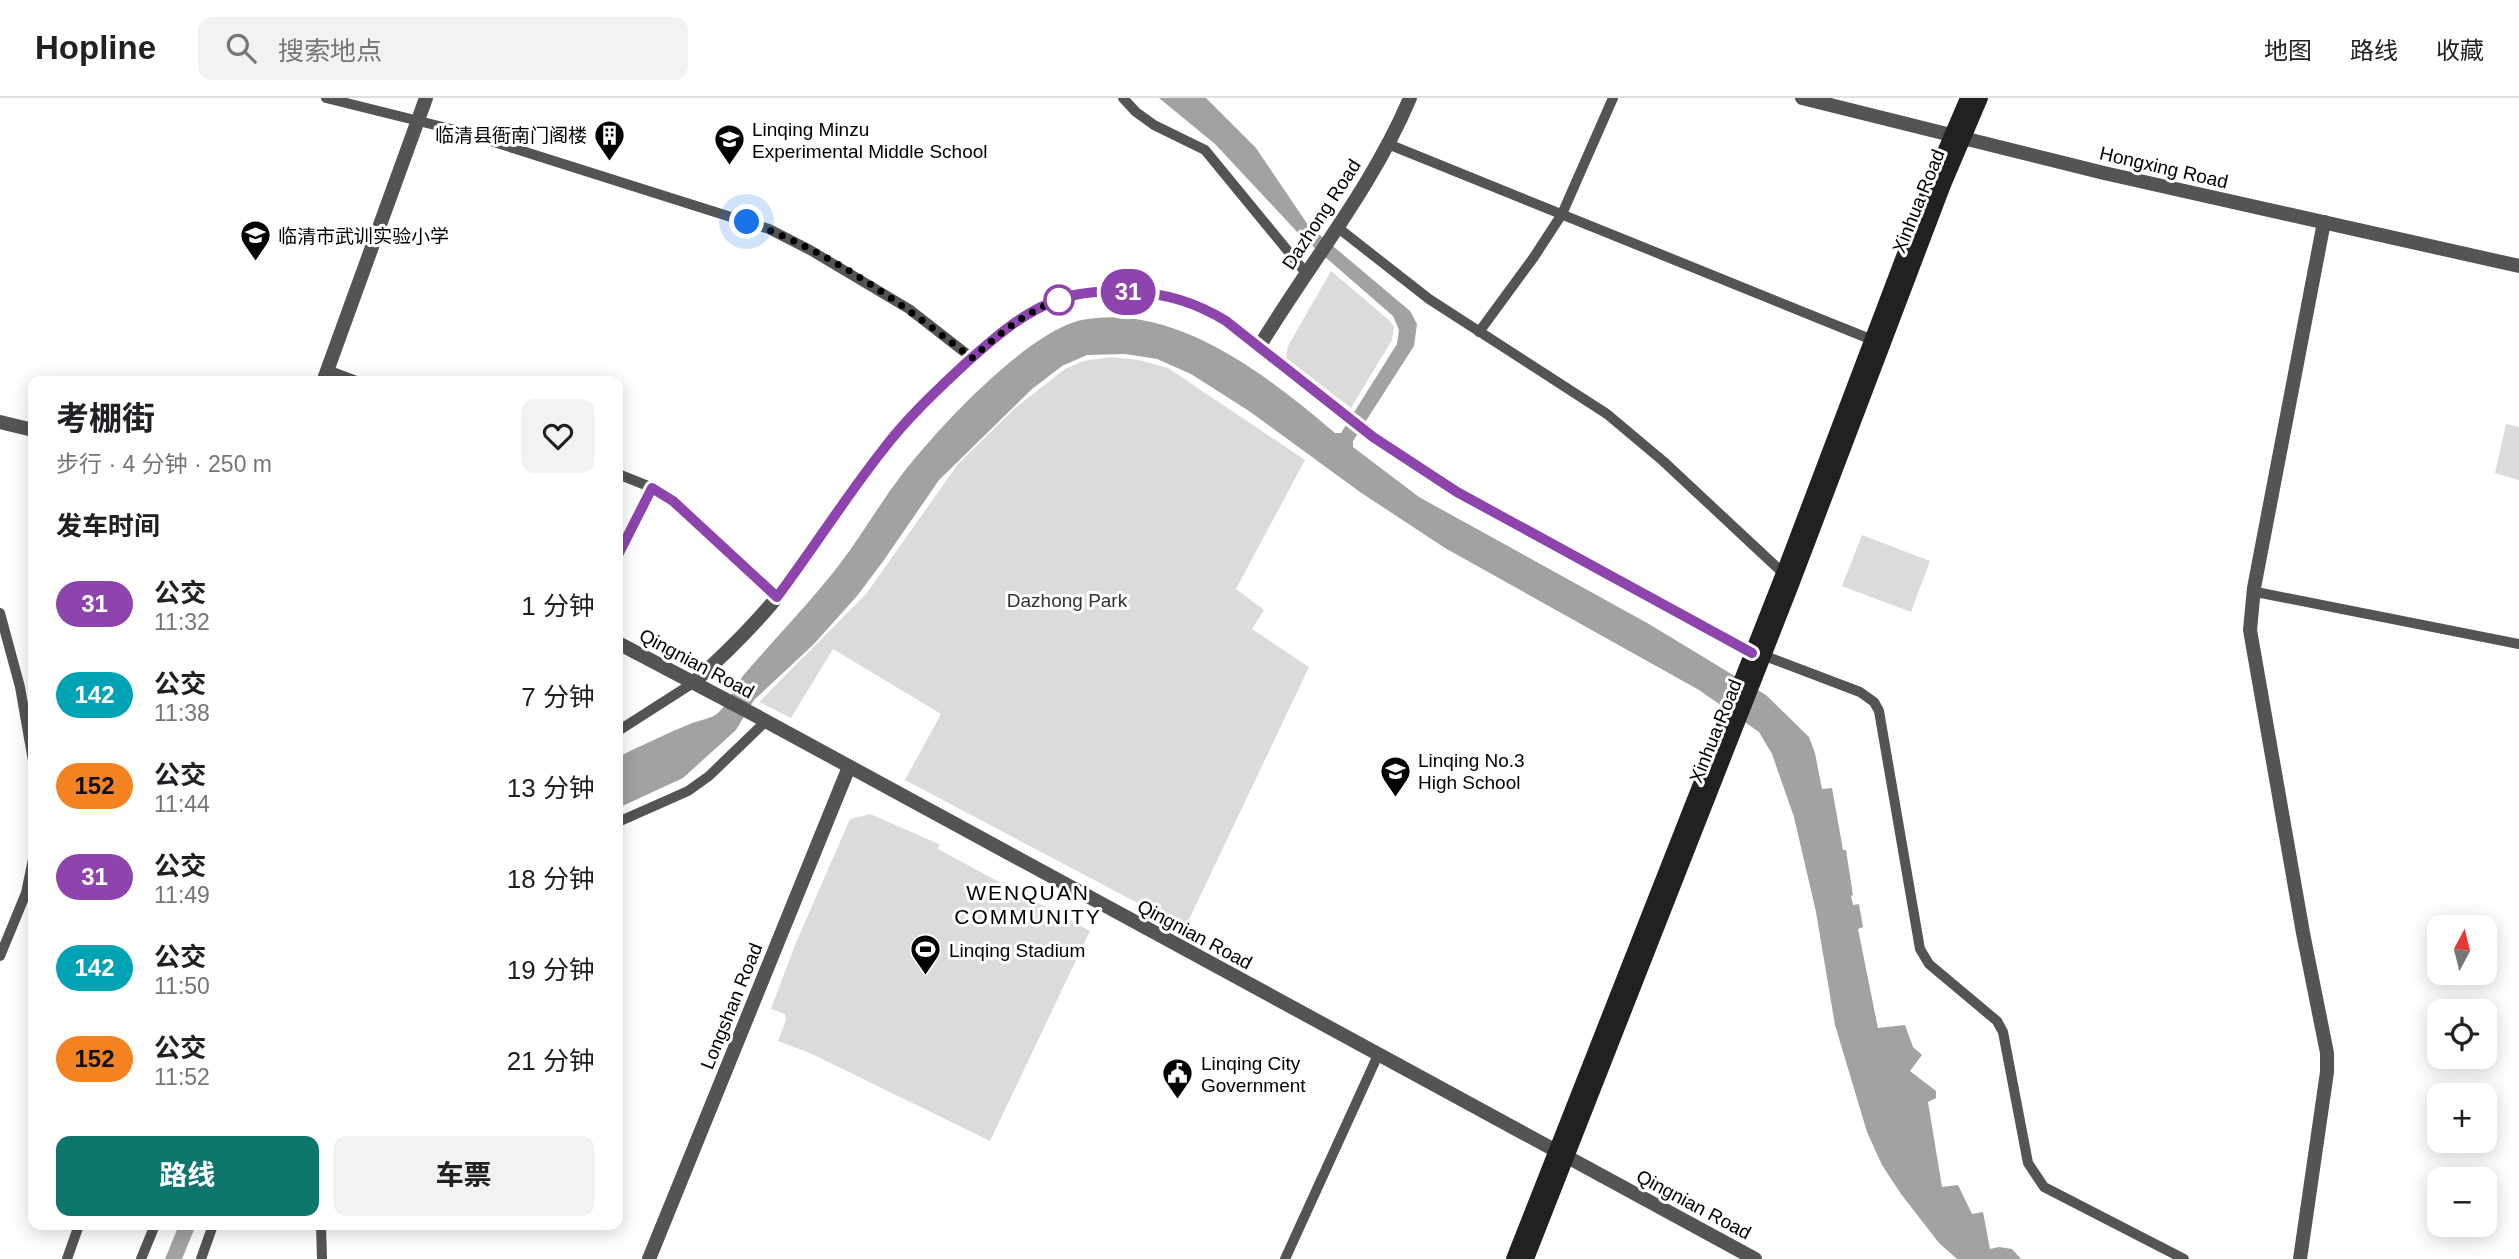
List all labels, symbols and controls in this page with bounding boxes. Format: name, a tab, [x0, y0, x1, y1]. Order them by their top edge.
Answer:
search box	[198, 17, 688, 80]
text: Hopline	[35, 29, 156, 66]
icon: search	[222, 29, 260, 67]
text: 搜索地点	[278, 36, 382, 66]
text: 地图	[2264, 37, 2312, 64]
text: 路线	[2350, 37, 2398, 64]
text: 收藏	[2436, 37, 2484, 64]
building icon: 临清县衙南门阁楼	[593, 118, 627, 162]
place label: Linqing Minzu Experimental Middle School	[752, 119, 988, 162]
school or university icon: Linqing Minzu Experimental Middle School	[712, 123, 746, 167]
place label: 临清县衙南门阁楼	[435, 125, 587, 146]
street label: Hongxing Road	[2098, 143, 2230, 192]
street label: Xinhua Road	[1888, 146, 1949, 256]
street label: Dazhong Road	[1278, 155, 1365, 273]
your location	[729, 204, 764, 239]
school or university icon: 临清市武训实验小学	[238, 219, 272, 263]
place label: 临清市武训实验小学	[278, 226, 449, 247]
line badge: 31	[1096, 269, 1160, 315]
text: 31	[1115, 278, 1141, 305]
unlabelled marker	[1044, 285, 1074, 315]
button: heart	[521, 399, 595, 473]
text: 考棚街	[56, 400, 155, 437]
text: 步行 · 4 分钟 · 250 m	[56, 451, 272, 477]
text: 发车时间	[56, 511, 160, 541]
text: 公交	[154, 578, 206, 608]
text: 31	[81, 590, 108, 617]
park label: Dazhong Park	[1007, 590, 1128, 611]
text: 1 分钟	[521, 591, 595, 621]
text: 11:32	[154, 609, 210, 635]
street label: Qingnian Road	[636, 624, 758, 702]
text: 公交	[154, 669, 206, 699]
street label: Xinhua Road	[1685, 676, 1746, 786]
text: 142	[74, 681, 115, 708]
text: 7 分钟	[521, 682, 595, 712]
text: 11:38	[154, 700, 210, 726]
place label: Linqing No.3 High School	[1418, 750, 1525, 793]
school or university icon: Linqing No.3 High School	[1378, 754, 1412, 798]
text: 公交	[154, 760, 206, 790]
text: 152	[74, 772, 115, 799]
text: 13 分钟	[507, 773, 595, 803]
text: 11:44	[154, 791, 210, 817]
text: 公交	[154, 851, 206, 881]
text: 31	[81, 863, 108, 890]
text: 18 分钟	[507, 864, 595, 894]
district label: WENQUAN COMMUNITY	[954, 881, 1102, 928]
text: 11:49	[154, 882, 210, 908]
street label: Qingnian Road	[1134, 895, 1256, 973]
north arrow	[2427, 915, 2497, 985]
map controls	[2427, 915, 2497, 1237]
sports icon: Linqing Stadium	[909, 933, 943, 977]
street label: Longshan Road	[697, 940, 766, 1072]
place label: Linqing Stadium	[949, 940, 1085, 961]
text: 公交	[154, 942, 206, 972]
text: 142	[74, 954, 115, 981]
text: 19 分钟	[507, 955, 595, 985]
text: 11:50	[154, 973, 210, 999]
button: locate	[2427, 999, 2497, 1069]
text: 公交	[154, 1033, 206, 1063]
text: 152	[74, 1045, 115, 1072]
text: 21 分钟	[507, 1046, 595, 1076]
place label: Linqing City Government	[1201, 1053, 1306, 1096]
public building icon: Linqing City Government	[1161, 1057, 1195, 1101]
text: 11:52	[154, 1064, 210, 1090]
button: +	[2427, 1083, 2497, 1153]
button: 路线	[56, 1136, 319, 1216]
button: 车票	[333, 1136, 595, 1216]
street label: Qingnian Road	[1633, 1165, 1755, 1243]
button: −	[2427, 1167, 2497, 1237]

